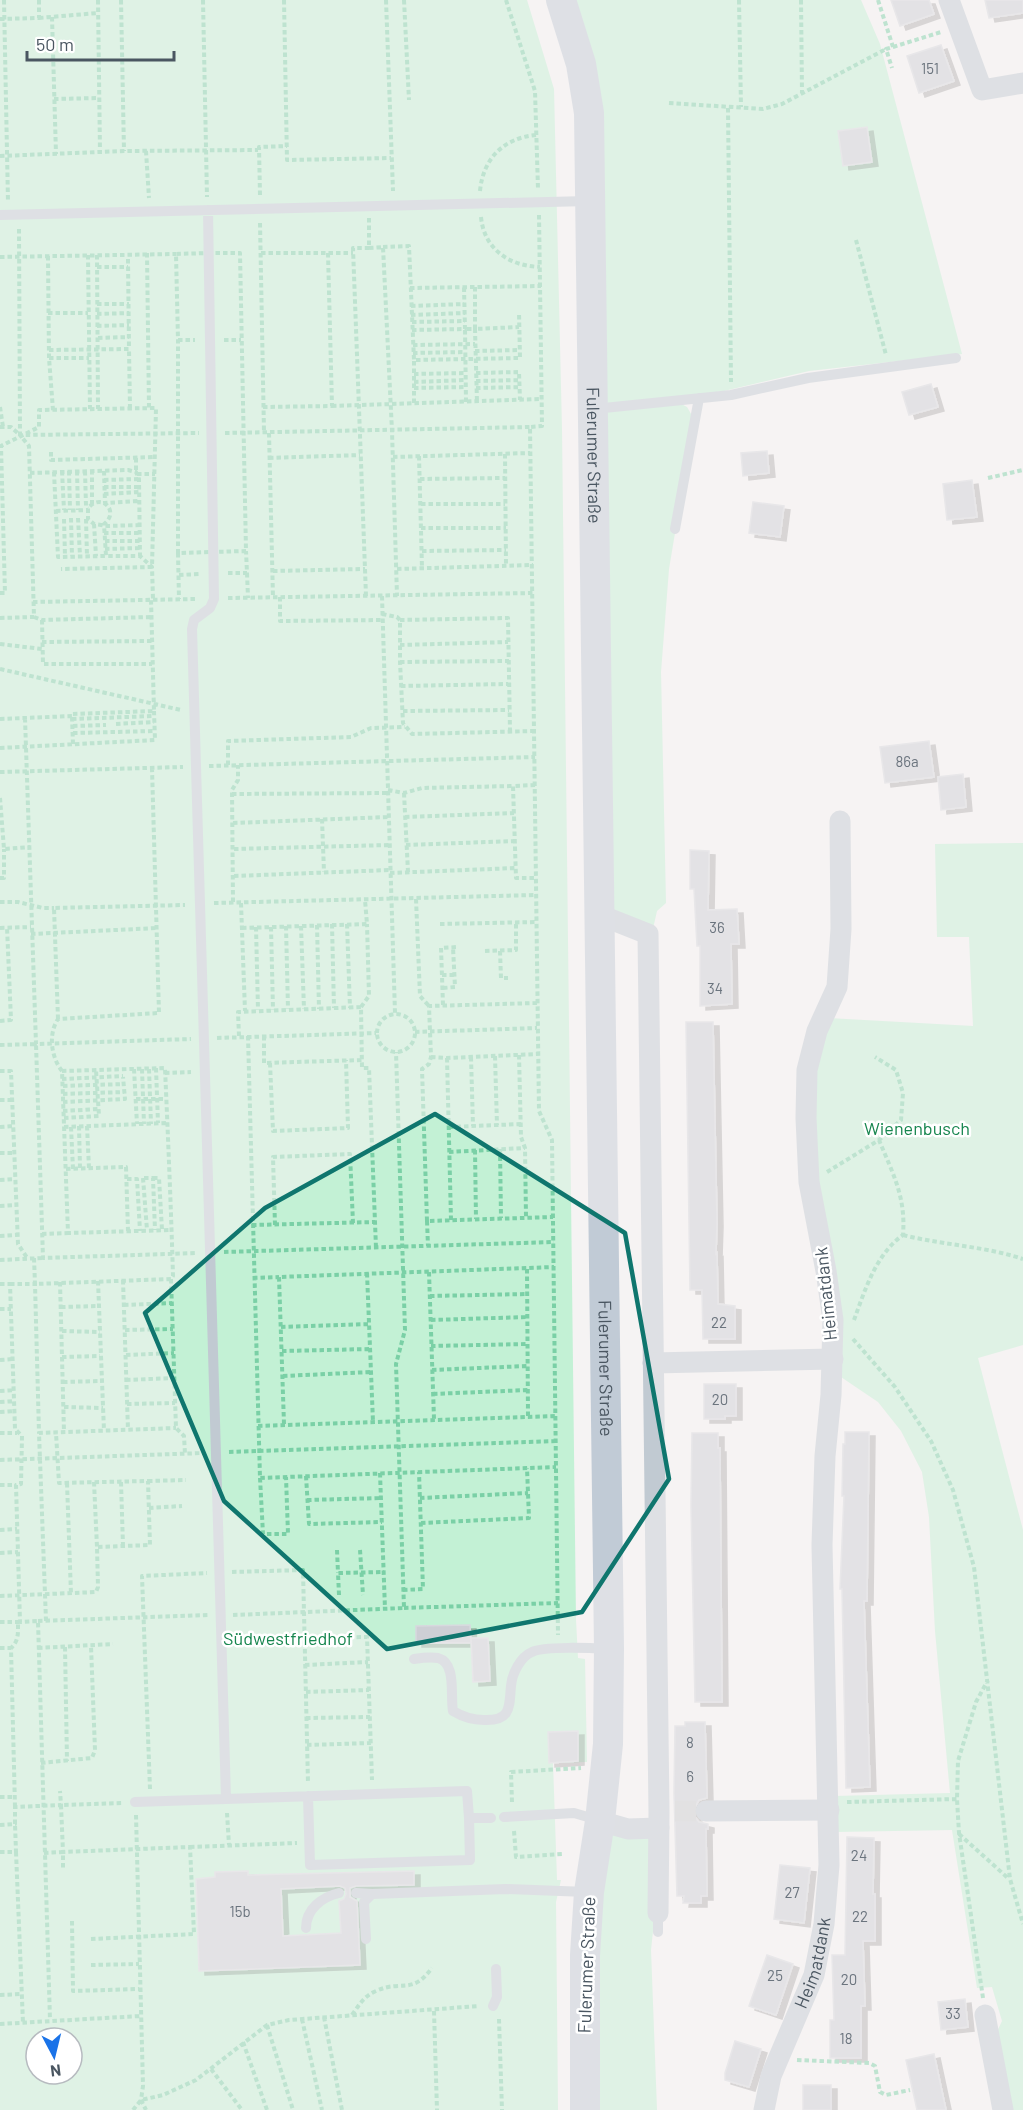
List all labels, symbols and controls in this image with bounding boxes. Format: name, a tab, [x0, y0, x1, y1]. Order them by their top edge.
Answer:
scale bar	[27, 24, 174, 62]
text: 50 m	[36, 33, 74, 55]
house number: 151	[921, 59, 939, 77]
street label: Fulerumer Straße	[583, 387, 606, 524]
house number: 86a	[895, 752, 919, 770]
house number: 36	[709, 918, 725, 936]
house number: 34	[707, 979, 723, 997]
park label: Wienenbusch	[864, 1117, 970, 1139]
street label: Heimatdank	[809, 1246, 841, 1342]
street label: Fulerumer Straße	[594, 1300, 618, 1437]
house number: 22	[711, 1313, 727, 1331]
house number: 20	[712, 1390, 728, 1408]
park label: Südwestfriedhof	[223, 1627, 353, 1649]
house number: 8	[686, 1733, 694, 1751]
house number: 6	[686, 1767, 694, 1785]
house number: 24	[851, 1846, 867, 1864]
house number: 27	[784, 1883, 800, 1901]
street label: Fulerumer Straße	[573, 1896, 599, 2034]
house number: 15b	[229, 1902, 251, 1920]
house number: 22	[852, 1907, 868, 1925]
street label: Heimatdank	[789, 1916, 835, 2012]
house number: 25	[767, 1966, 783, 1984]
house number: 20	[841, 1970, 857, 1988]
house number: 33	[945, 2004, 961, 2022]
north arrow	[24, 2026, 84, 2086]
house number: 18	[839, 2029, 853, 2047]
text: N	[49, 2061, 62, 2081]

